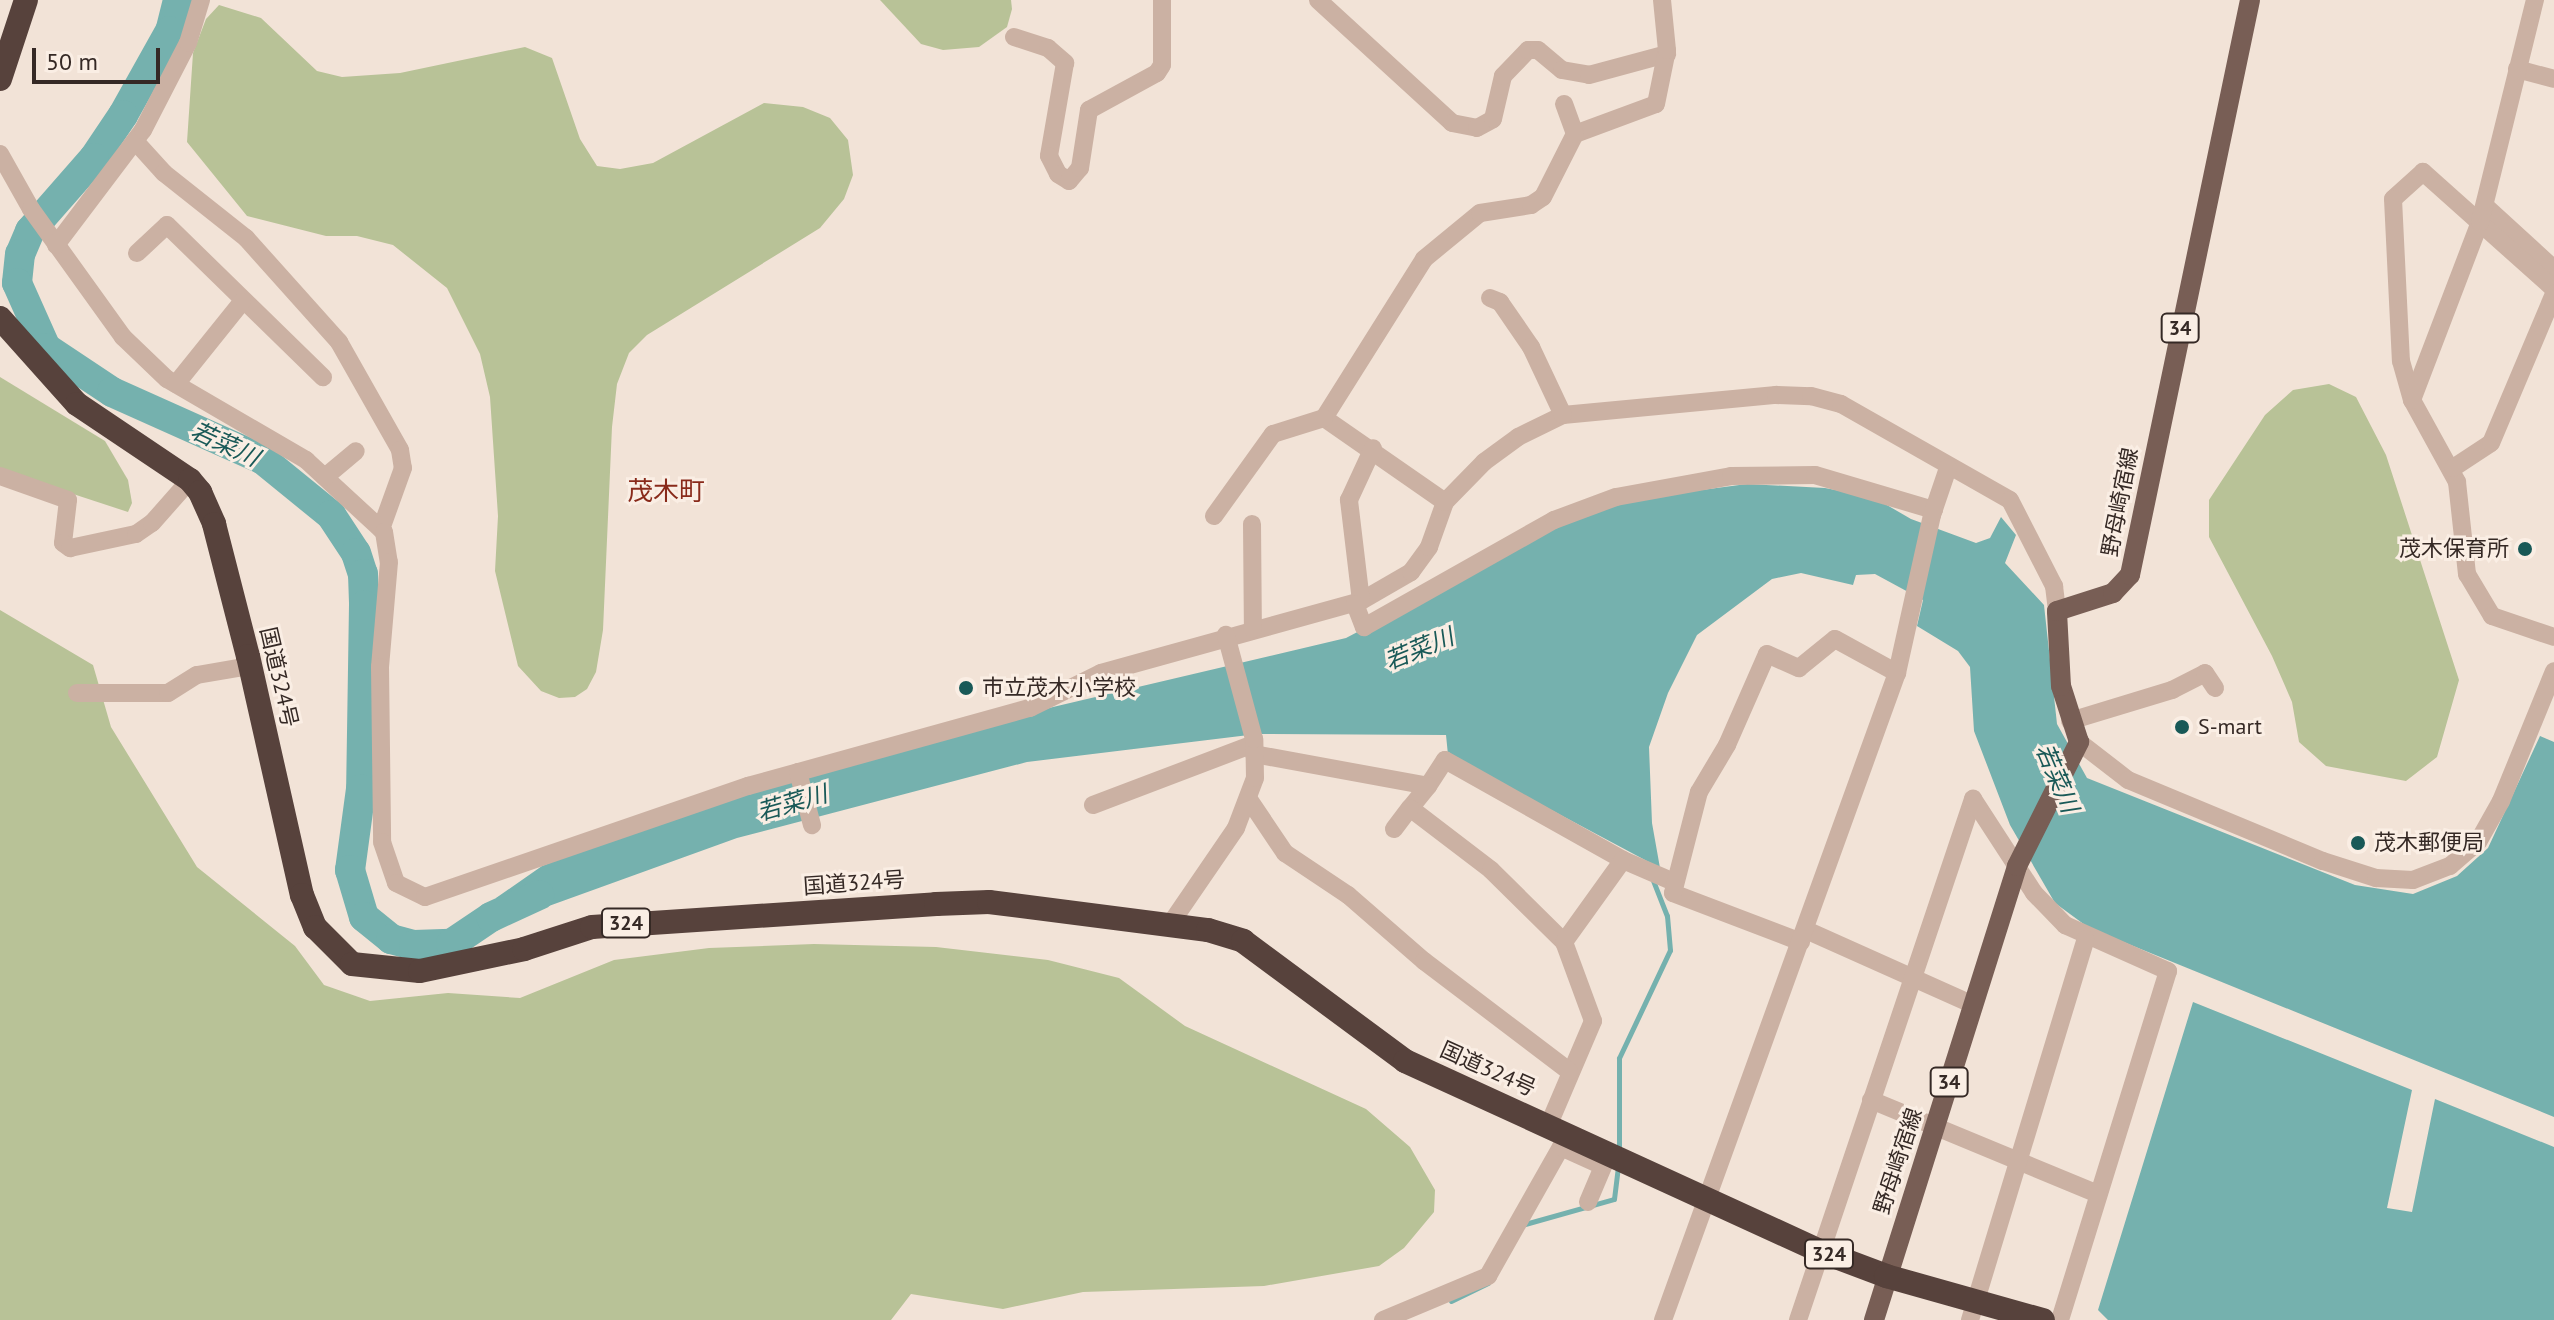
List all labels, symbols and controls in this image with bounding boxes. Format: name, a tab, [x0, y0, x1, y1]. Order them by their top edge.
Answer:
scale bar	[36, 32, 164, 82]
text: 50 m	[46, 46, 98, 77]
road number: 34	[2160, 312, 2200, 344]
water label: 若菜川	[186, 416, 264, 472]
street label: 野母崎宿線	[2097, 445, 2143, 559]
district label: 茂木町	[627, 475, 705, 507]
place label: 茂木保育所	[2399, 536, 2509, 562]
marker: 茂木保育所	[2516, 540, 2534, 558]
water label: 若菜川	[1380, 622, 1458, 676]
street label: 国道324号	[255, 624, 303, 730]
place label: 市立茂木小学校	[982, 675, 1136, 701]
marker: 市立茂木小学校	[957, 679, 975, 697]
place label: S-mart	[2198, 714, 2262, 740]
marker: S-mart	[2173, 718, 2191, 736]
water label: 若菜川	[2030, 739, 2084, 817]
water label: 若菜川	[753, 779, 831, 827]
place label: 茂木郵便局	[2374, 830, 2484, 856]
marker: 茂木郵便局	[2349, 834, 2367, 852]
street label: 国道324号	[802, 866, 906, 900]
road number: 324	[600, 907, 652, 939]
street label: 国道324号	[1436, 1036, 1540, 1102]
road number: 34	[1929, 1066, 1969, 1098]
street label: 野母崎宿線	[1868, 1105, 1928, 1217]
road number: 324	[1803, 1238, 1855, 1270]

